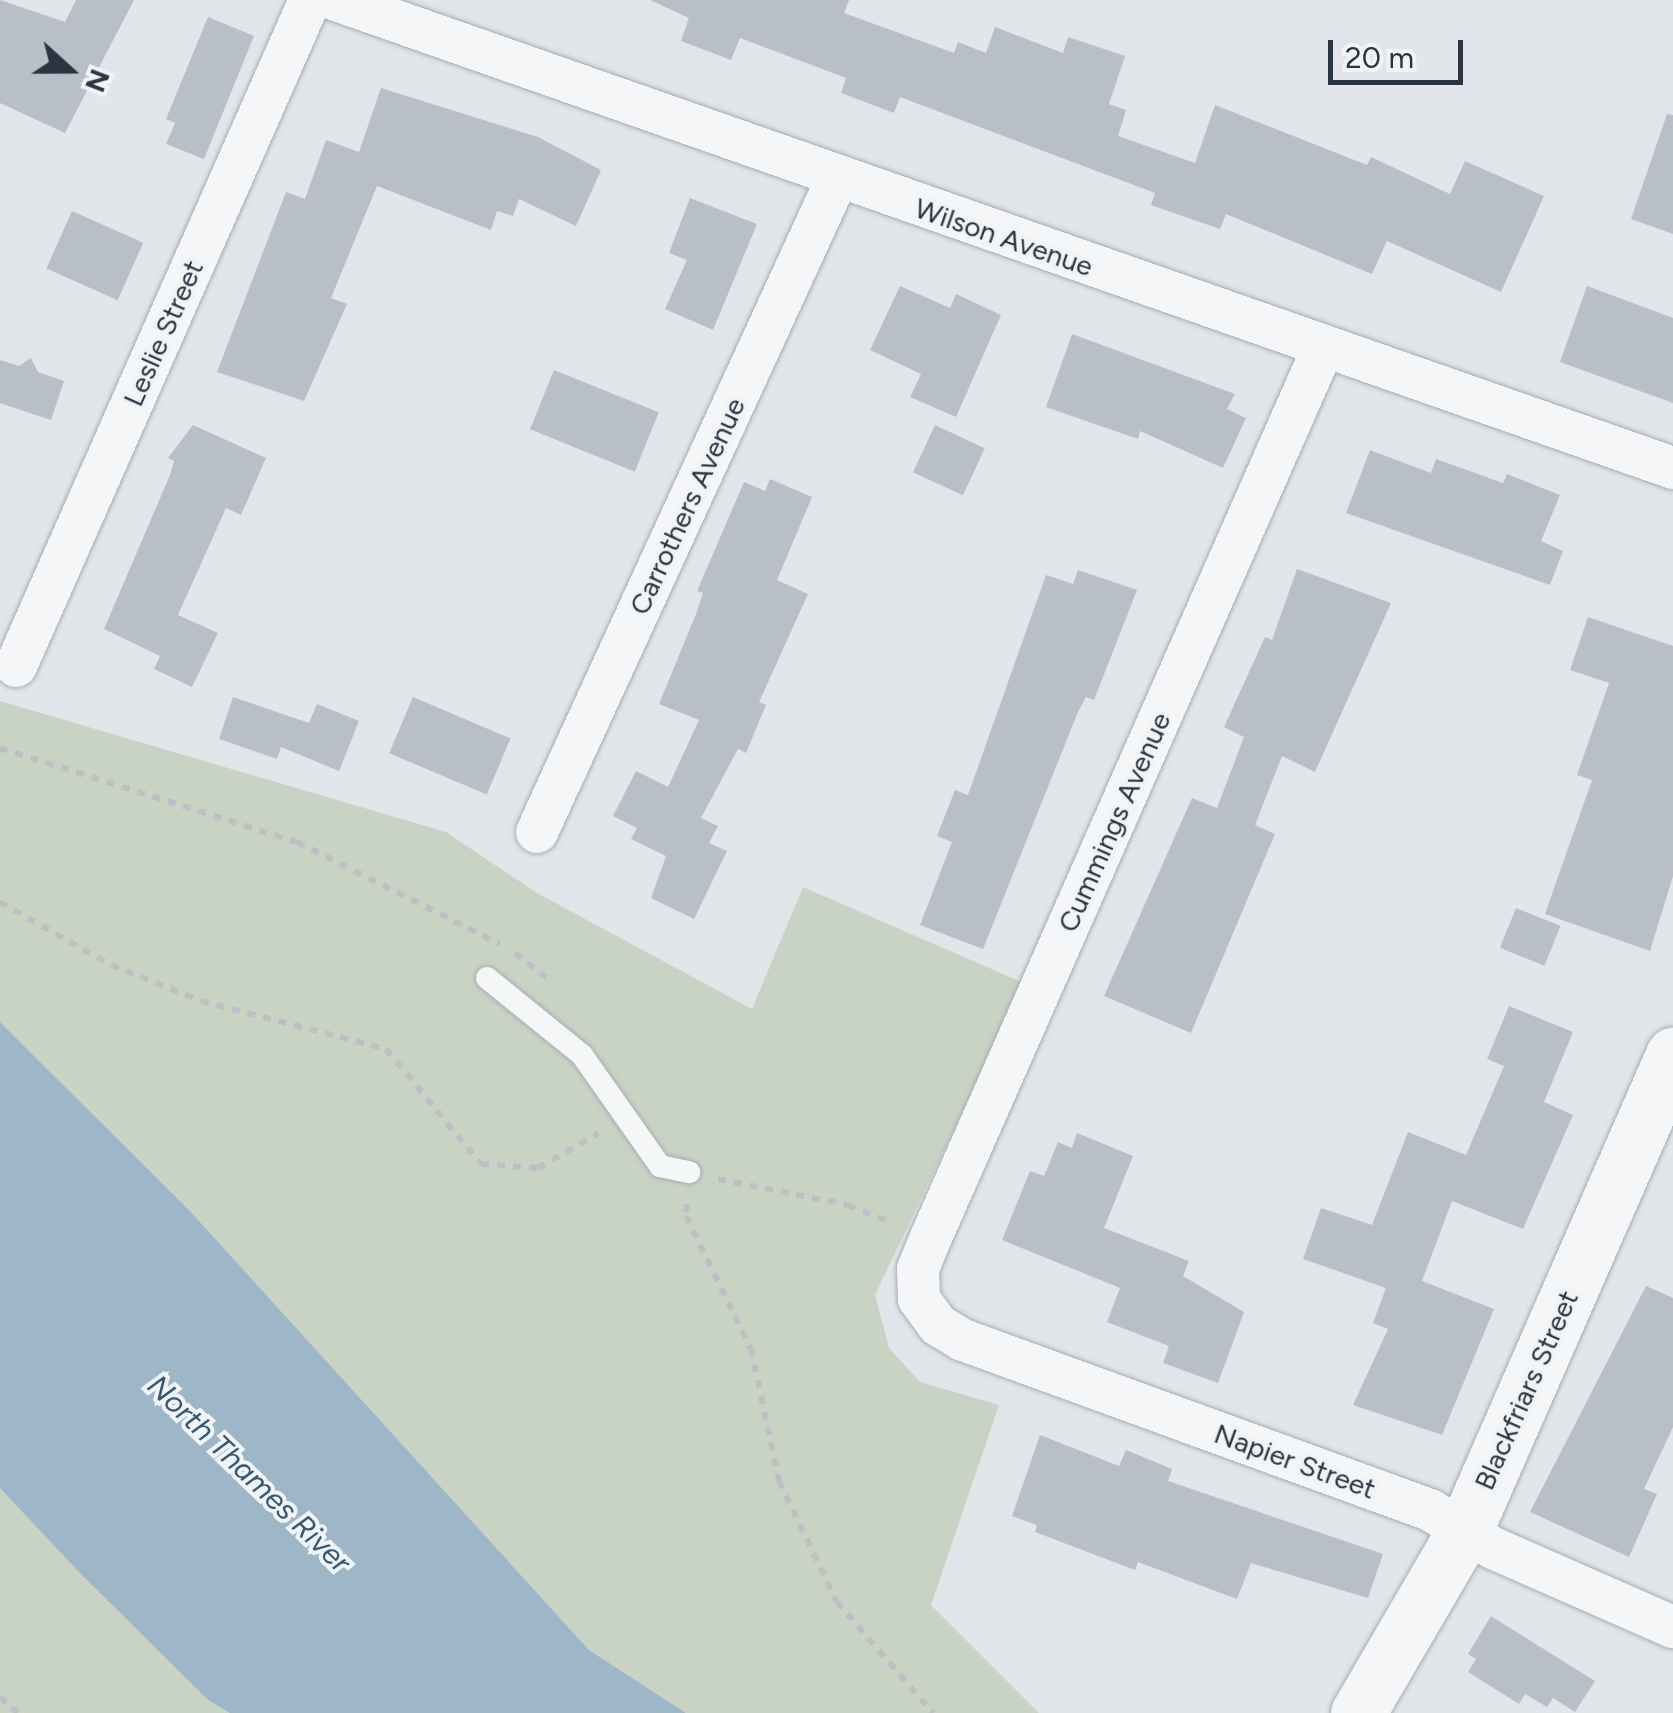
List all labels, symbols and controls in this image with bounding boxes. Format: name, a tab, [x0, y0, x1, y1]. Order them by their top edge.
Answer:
north arrow	[20, 20, 120, 120]
scale bar	[1333, 20, 1468, 82]
text: 20 m	[1345, 39, 1414, 76]
text: N	[78, 65, 118, 97]
street label: Wilson Avenue	[911, 191, 1097, 283]
street label: Leslie Street	[116, 255, 210, 411]
street label: Carrothers Avenue	[622, 392, 752, 620]
street label: Cummings Avenue	[1051, 707, 1177, 937]
street label: Blackfriars Street	[1467, 1285, 1585, 1495]
water label: North Thames River	[140, 1368, 358, 1580]
street label: Napier Street	[1210, 1416, 1380, 1506]

